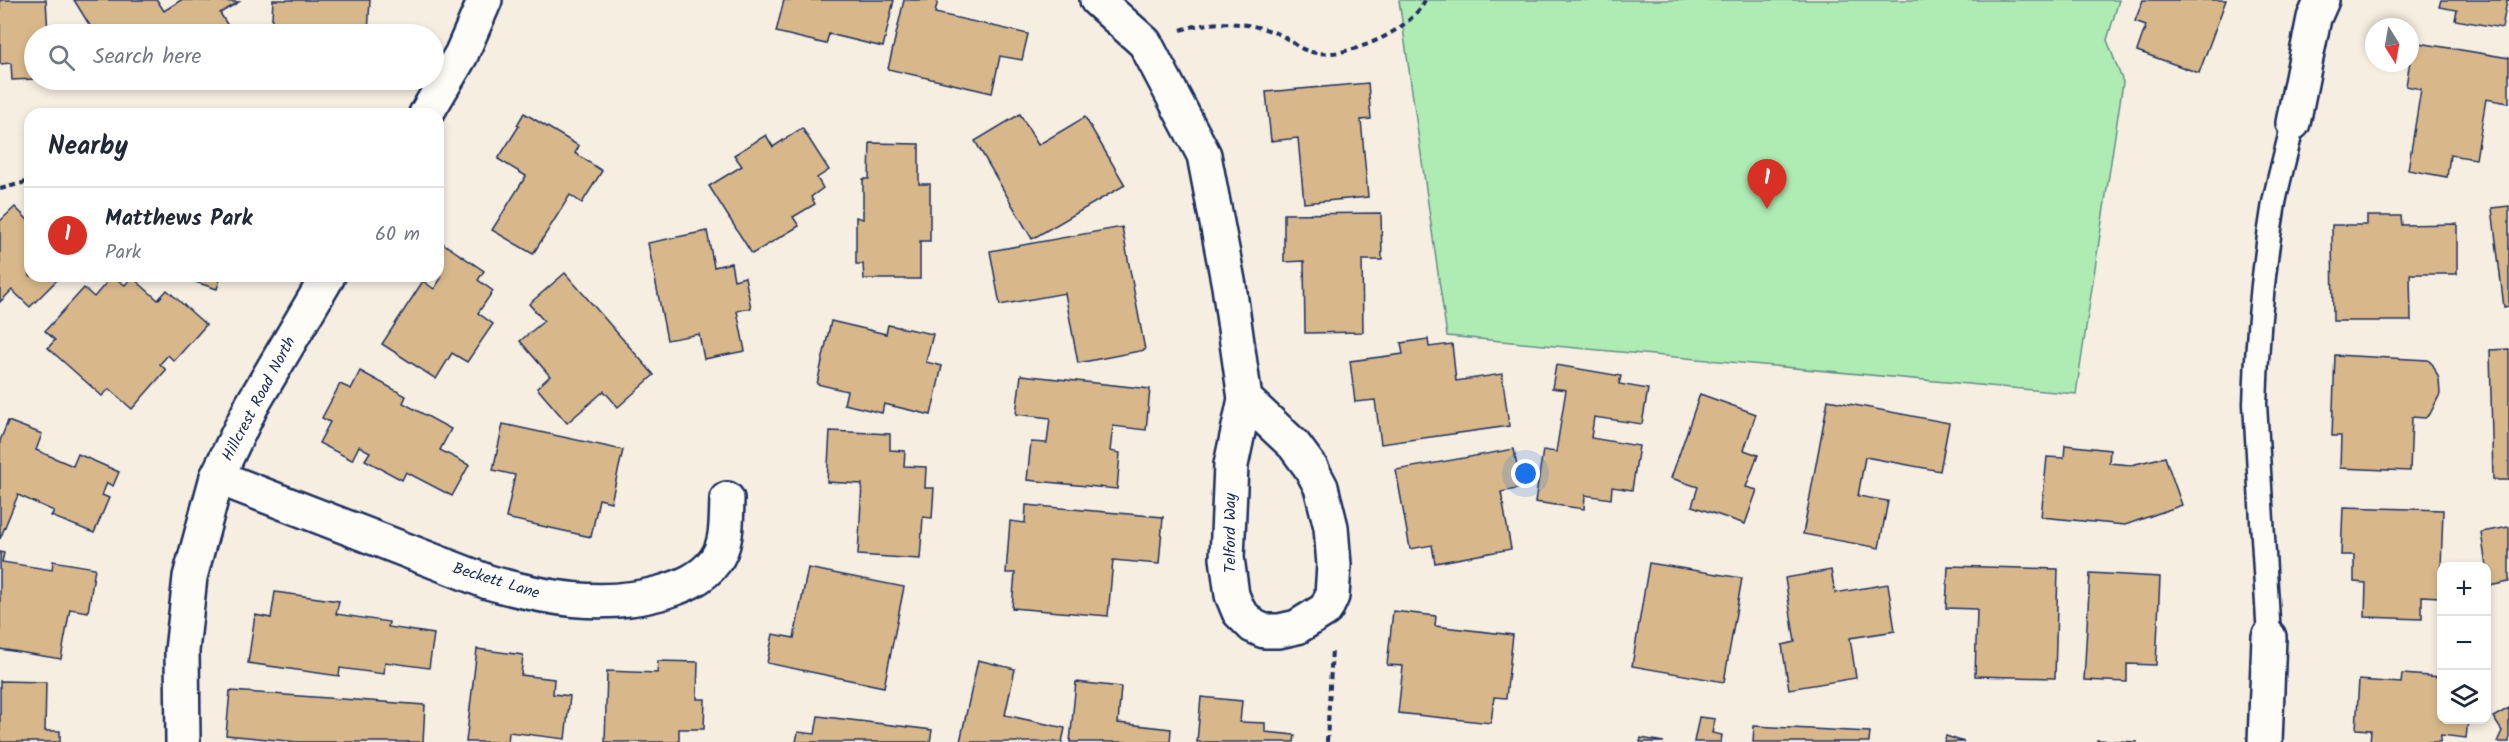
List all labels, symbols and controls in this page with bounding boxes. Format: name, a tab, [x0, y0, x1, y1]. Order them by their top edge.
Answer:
north arrow	[2365, 18, 2419, 72]
search box	[24, 24, 444, 90]
text: Search here	[93, 40, 201, 75]
icon: search	[45, 41, 78, 74]
text: Nearby	[48, 126, 128, 168]
pin: 1	[1748, 160, 1786, 209]
text: Matthews Park	[105, 202, 252, 237]
text: 1	[64, 219, 71, 251]
text: 60 m	[375, 219, 420, 251]
text: Park	[105, 237, 141, 269]
street label: Hillcrest Road North	[216, 332, 302, 466]
your location	[1511, 459, 1540, 488]
street label: Telford Way	[1218, 492, 1243, 573]
street label: Beckett Lane	[449, 556, 543, 606]
map controls	[2437, 562, 2491, 724]
button: +	[2437, 562, 2491, 616]
button: −	[2437, 616, 2491, 670]
button: layers	[2437, 670, 2491, 724]

